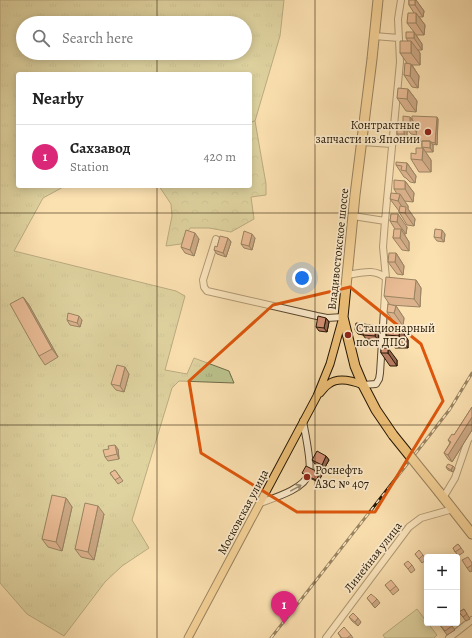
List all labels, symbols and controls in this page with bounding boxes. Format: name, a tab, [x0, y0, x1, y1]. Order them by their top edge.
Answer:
search box	[16, 16, 252, 60]
icon: search	[30, 27, 52, 49]
text: Search here	[62, 28, 133, 48]
text: Nearby	[32, 87, 83, 110]
place label: Контрактные запчасти из Японии	[316, 117, 420, 147]
marker: Контрактные запчасти из Японии	[423, 127, 433, 137]
text: Сахзавод	[70, 138, 131, 158]
text: 1	[43, 148, 47, 165]
text: 420 m	[204, 148, 236, 165]
text: Station	[70, 158, 109, 175]
street label: Владивостокское шоссе	[324, 187, 352, 311]
your location	[292, 268, 312, 288]
place label: Стационарный пост ДПС	[356, 320, 435, 350]
marker: Стационарный пост ДПС	[343, 330, 353, 340]
place label: Роснефть АЗС № 407	[314, 462, 370, 492]
street label: Московская улица	[214, 466, 272, 557]
marker: Роснефть АЗС № 407	[302, 472, 312, 482]
one-way arrow	[290, 483, 302, 491]
street label: Линейная улица	[340, 518, 406, 596]
map controls	[424, 554, 460, 626]
button: +	[424, 554, 460, 590]
button: −	[424, 590, 460, 626]
pin: 1	[271, 591, 297, 624]

